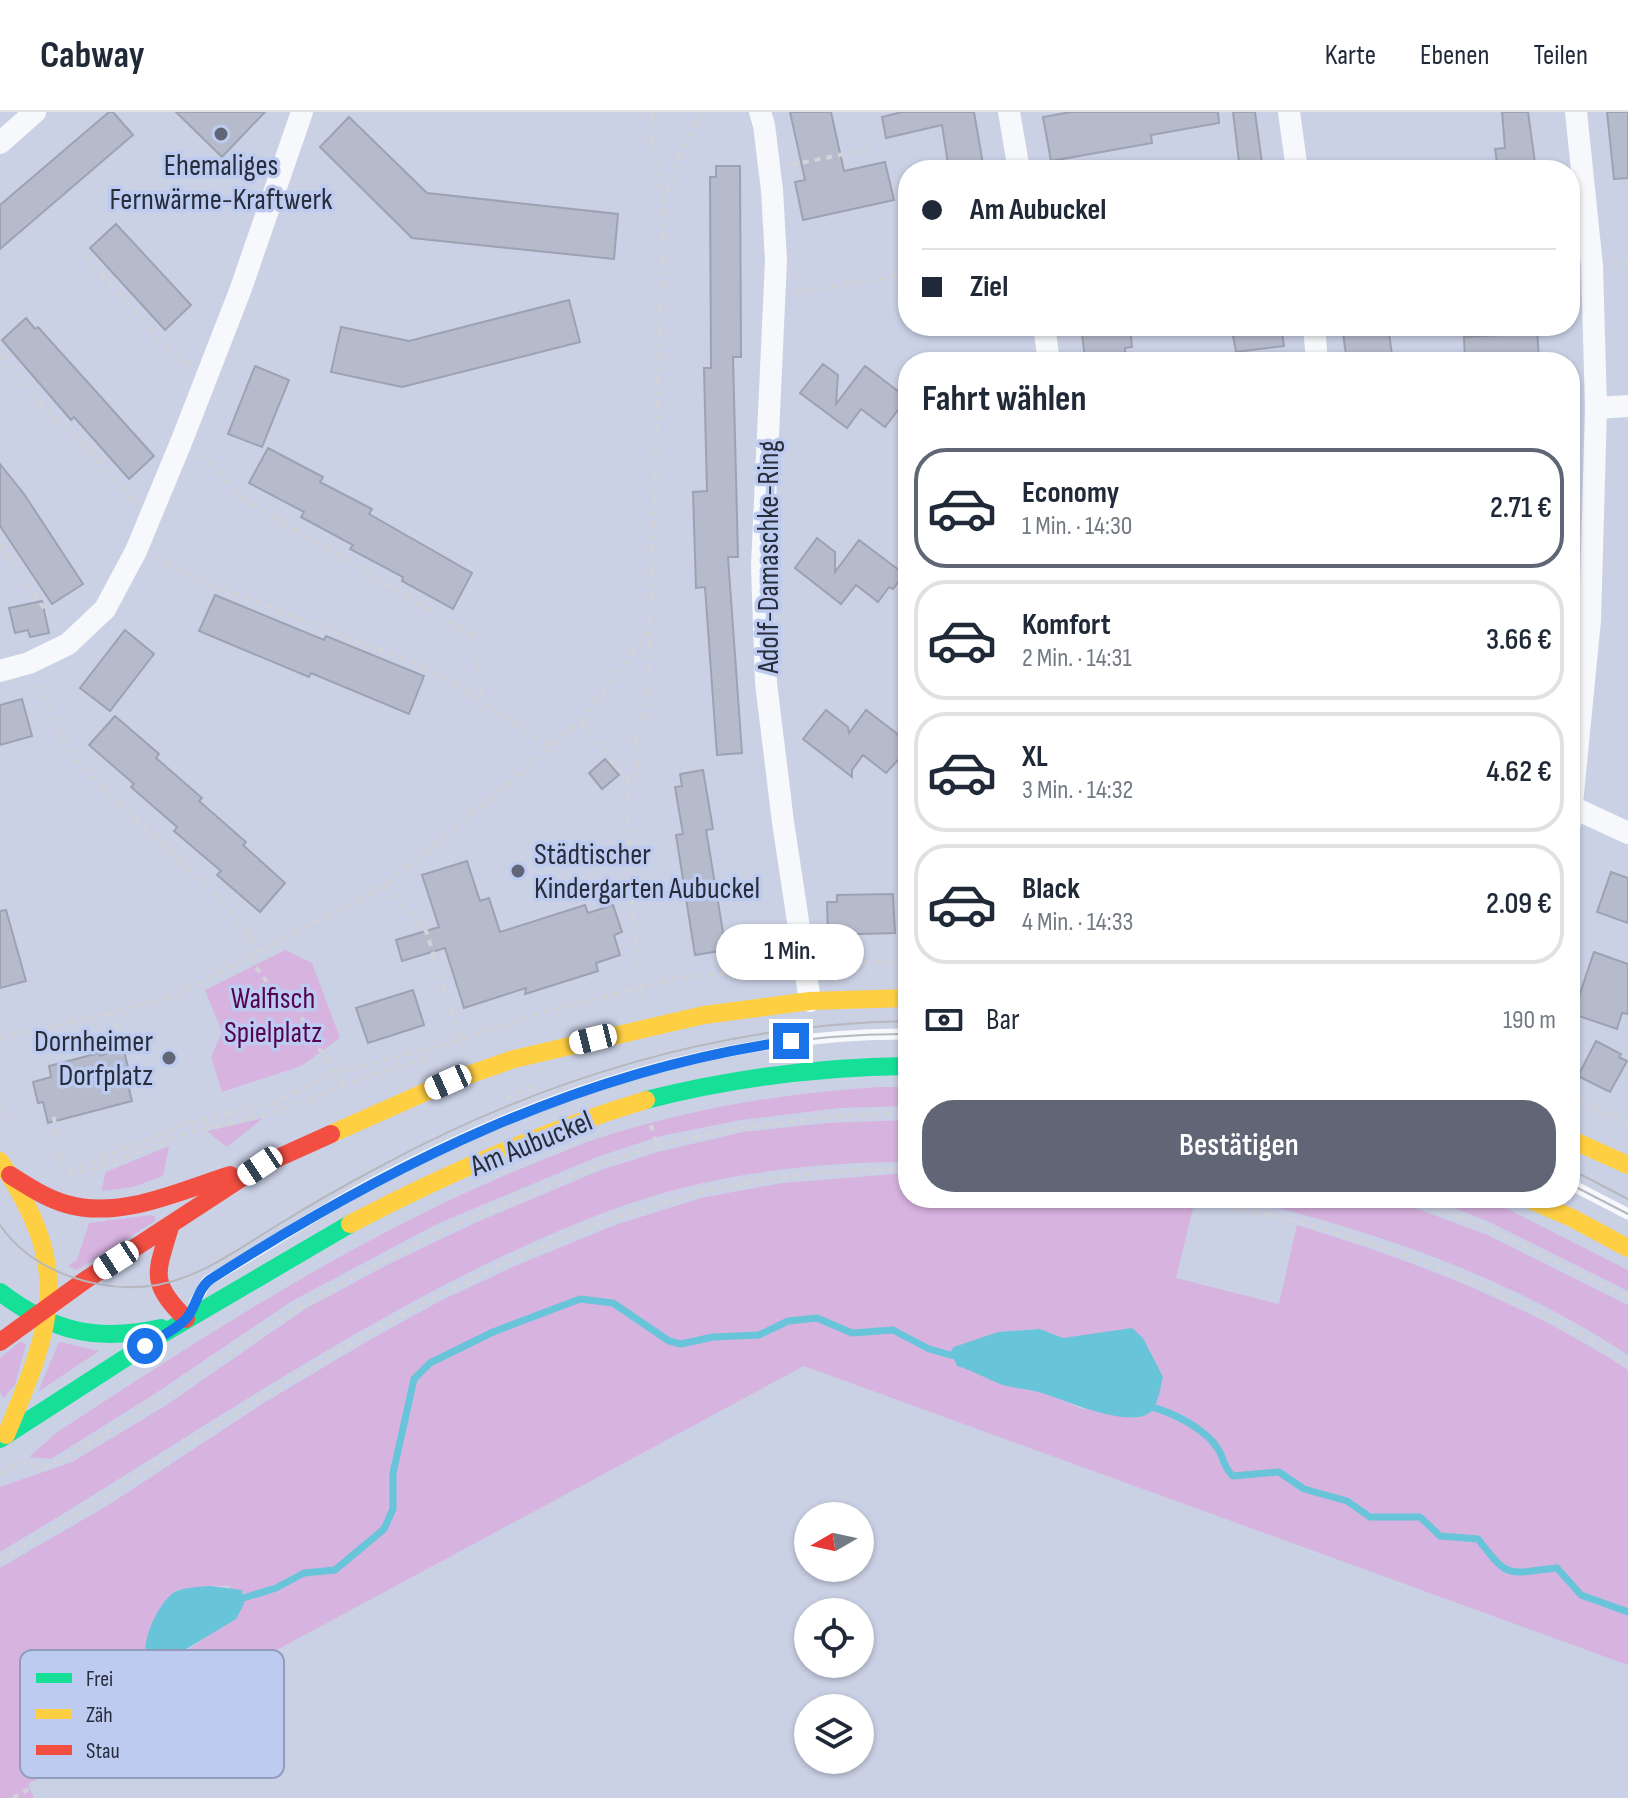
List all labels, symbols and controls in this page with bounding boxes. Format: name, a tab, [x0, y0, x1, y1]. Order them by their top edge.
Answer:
text: Cabway	[40, 33, 145, 78]
text: Karte	[1325, 39, 1376, 72]
text: Ebenen	[1420, 39, 1490, 72]
text: Teilen	[1534, 39, 1588, 72]
marker: Ehemaliges Fernwärme-Kraftwerk	[212, 125, 230, 143]
place label: Ehemaliges Fernwärme-Kraftwerk	[109, 148, 333, 218]
text: Am Aubuckel	[970, 192, 1106, 228]
text: Ziel	[970, 269, 1008, 305]
text: Fahrt wählen	[922, 378, 1086, 421]
street label: Adolf-Damaschke-Ring	[751, 440, 787, 675]
icon: car	[926, 472, 998, 544]
text: Economy	[1022, 475, 1119, 511]
text: 2.71 €	[1490, 490, 1552, 526]
text: 1 Min. · 14:30	[1022, 511, 1132, 542]
icon: car	[926, 604, 998, 676]
text: Komfort	[1022, 607, 1111, 643]
text: 3.66 €	[1486, 622, 1552, 658]
text: 2 Min. · 14:31	[1022, 643, 1132, 674]
icon: car	[926, 736, 998, 808]
text: XL	[1022, 739, 1048, 775]
text: 4.62 €	[1486, 754, 1552, 790]
text: 3 Min. · 14:32	[1022, 775, 1133, 806]
place label: Städtischer Kindergarten Aubuckel	[534, 837, 760, 907]
marker: Städtischer Kindergarten Aubuckel	[509, 862, 527, 880]
icon: car	[926, 868, 998, 940]
text: Black	[1022, 871, 1080, 907]
text: 2.09 €	[1486, 886, 1552, 922]
text: 4 Min. · 14:33	[1022, 907, 1133, 938]
callout: 1 Min.	[717, 925, 865, 981]
text: 1 Min.	[764, 936, 816, 967]
park label: Walfisch Spielplatz	[224, 981, 322, 1051]
icon: cash	[922, 998, 966, 1042]
text: Bar	[986, 1002, 1020, 1038]
text: 190 m	[1503, 1005, 1556, 1036]
car	[567, 1022, 619, 1056]
route end	[773, 1023, 809, 1059]
place label: Dornheimer Dorfplatz	[34, 1024, 153, 1094]
marker: Dornheimer Dorfplatz	[160, 1049, 178, 1067]
car	[421, 1061, 475, 1103]
button: Bestätigen	[922, 1100, 1556, 1192]
street label: Am Aubuckel	[464, 1103, 598, 1185]
car	[233, 1143, 287, 1189]
car	[89, 1237, 143, 1283]
route start	[127, 1328, 163, 1364]
north arrow	[794, 1502, 874, 1582]
map controls	[794, 1502, 874, 1774]
button: locate	[794, 1598, 874, 1678]
legend	[20, 1650, 284, 1778]
text: Frei	[86, 1666, 113, 1693]
button: layers	[794, 1694, 874, 1774]
text: Zäh	[86, 1702, 113, 1729]
text: Stau	[86, 1738, 120, 1765]

